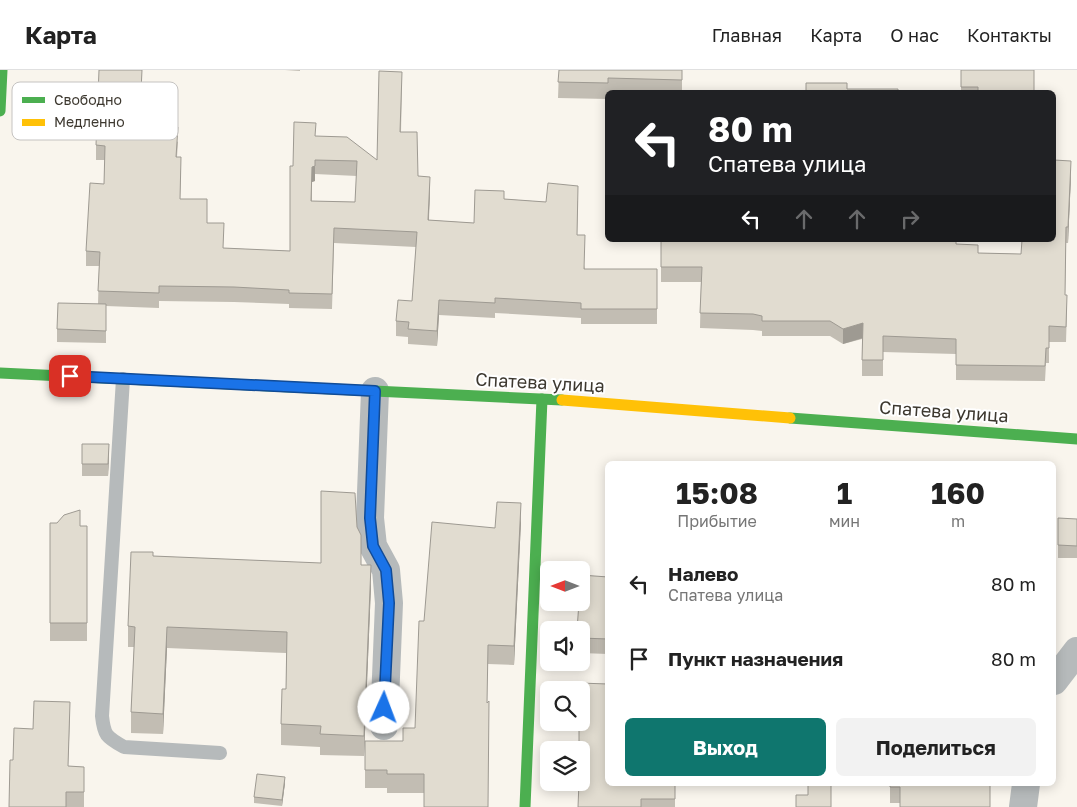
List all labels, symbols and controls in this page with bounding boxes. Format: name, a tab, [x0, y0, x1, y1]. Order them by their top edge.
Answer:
text: Карта	[25, 20, 97, 49]
text: Главная	[712, 24, 782, 46]
text: Карта	[810, 24, 862, 46]
text: О нас	[890, 24, 939, 46]
text: Контакты	[967, 24, 1052, 46]
legend	[12, 82, 178, 140]
text: Свободно	[54, 91, 122, 108]
text: 80 m	[708, 108, 793, 150]
icon: left	[625, 110, 690, 175]
text: Медленно	[54, 113, 125, 130]
text: Спатева улица	[708, 150, 867, 177]
icon: left	[737, 205, 765, 233]
icon: ahead	[790, 205, 818, 233]
icon: ahead	[843, 205, 871, 233]
icon: right	[896, 205, 924, 233]
pin	[49, 355, 91, 397]
icon: arrive	[56, 362, 84, 390]
street label: Спатева улица	[475, 368, 605, 396]
street label: Спатева улица	[879, 396, 1009, 426]
text: 15:08	[676, 475, 758, 511]
text: 1	[837, 475, 852, 511]
text: 160	[931, 475, 985, 511]
text: Прибытие	[677, 511, 757, 531]
text: мин	[829, 511, 860, 531]
text: m	[951, 511, 965, 531]
north arrow	[540, 561, 590, 611]
map controls	[540, 561, 590, 791]
text: Налево	[668, 562, 738, 585]
icon: left	[625, 570, 653, 598]
text: 80 m	[991, 572, 1036, 595]
text: Спатева улица	[668, 585, 783, 605]
button: sound	[540, 621, 590, 671]
icon: arrive	[625, 645, 653, 673]
text: Пункт назначения	[668, 647, 843, 670]
text: 80 m	[991, 647, 1036, 670]
position arrow	[357, 681, 409, 733]
button: search	[540, 681, 590, 731]
button: Выход	[625, 718, 826, 776]
button: Поделиться	[836, 718, 1036, 776]
button: layers	[540, 741, 590, 791]

